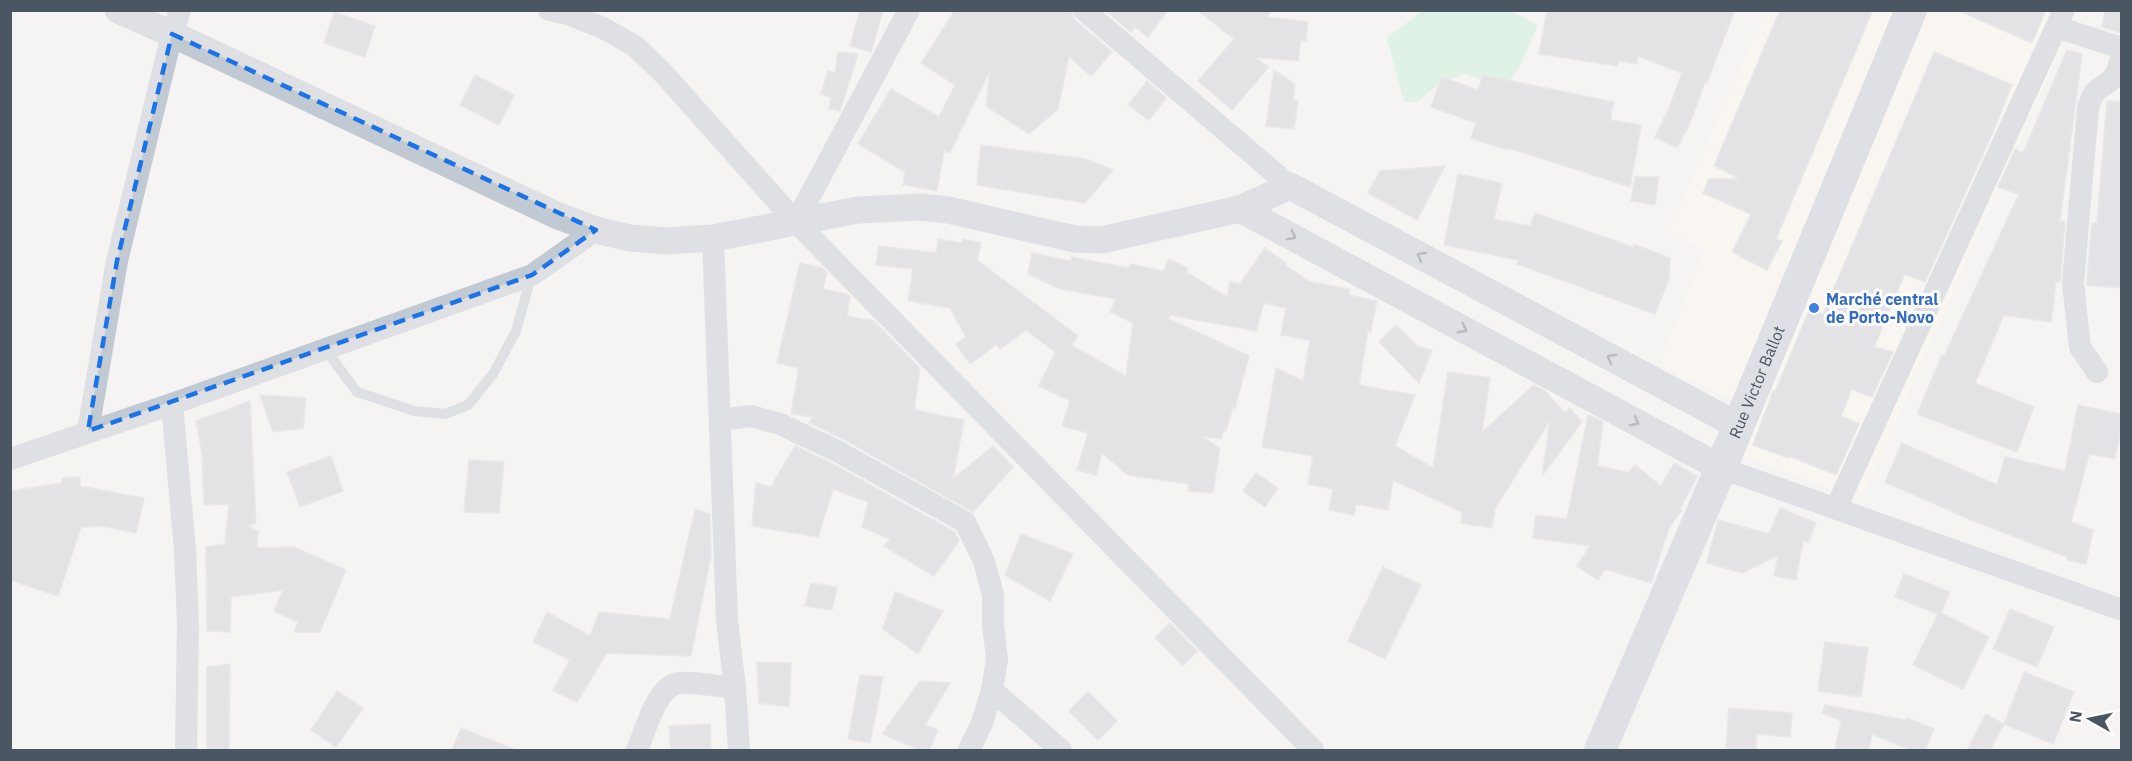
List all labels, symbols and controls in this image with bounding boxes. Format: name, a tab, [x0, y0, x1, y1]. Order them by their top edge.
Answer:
one-way arrow	[1286, 229, 1296, 240]
one-way arrow	[1417, 252, 1427, 263]
place label: Marché central de Porto-Novo	[1826, 289, 1938, 327]
marker: Marché central de Porto-Novo	[1807, 301, 1821, 315]
one-way arrow	[1457, 322, 1468, 333]
street label: Rue Victor Ballot	[1724, 323, 1789, 441]
one-way arrow	[1607, 354, 1618, 365]
one-way arrow	[1629, 415, 1639, 426]
north arrow	[2060, 689, 2120, 749]
text: N	[2064, 709, 2086, 724]

